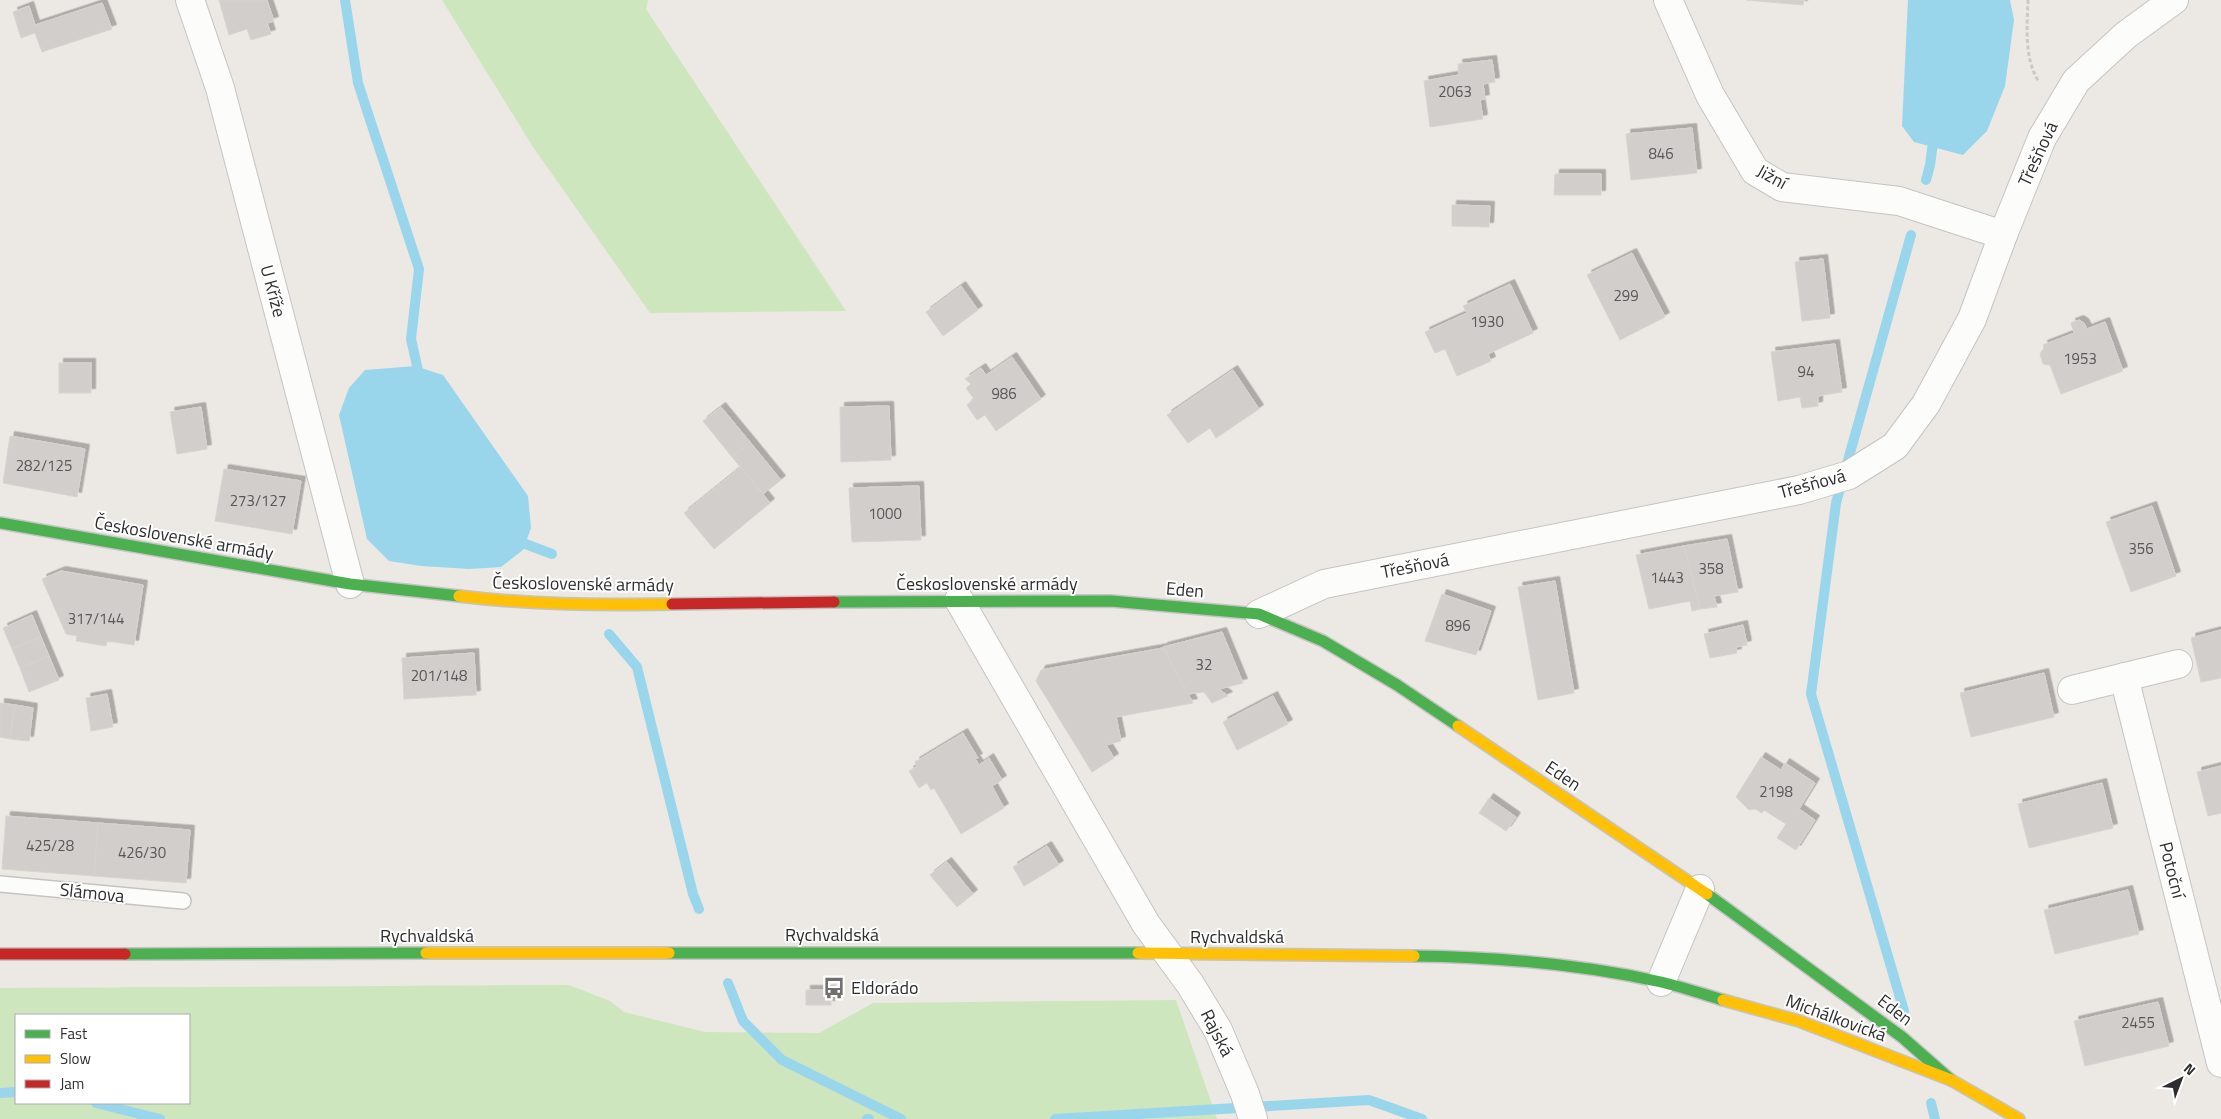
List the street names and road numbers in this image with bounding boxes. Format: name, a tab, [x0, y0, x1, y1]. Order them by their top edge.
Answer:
street label: Třešňová	[2011, 117, 2064, 191]
street label: Jižní	[1752, 157, 1794, 197]
street label: U Kříže	[254, 262, 293, 320]
street label: Třešňová	[1775, 462, 1849, 505]
street label: Československé armády	[92, 508, 276, 567]
street label: Třešňová	[1379, 546, 1451, 585]
street label: Československé armády	[492, 568, 674, 599]
street label: Československé armády	[896, 570, 1078, 597]
street label: Eden	[1165, 574, 1205, 605]
street label: Eden	[1540, 754, 1587, 797]
street label: Potoční	[2152, 839, 2193, 903]
street label: Slámova	[58, 876, 126, 909]
street label: Rychvaldská	[785, 921, 879, 948]
street label: Rychvaldská	[380, 922, 474, 949]
street label: Rychvaldská	[1190, 923, 1284, 950]
street label: Michálkovická	[1782, 987, 1890, 1048]
street label: Eden	[1872, 987, 1919, 1032]
street label: Rajská	[1194, 1004, 1241, 1061]

